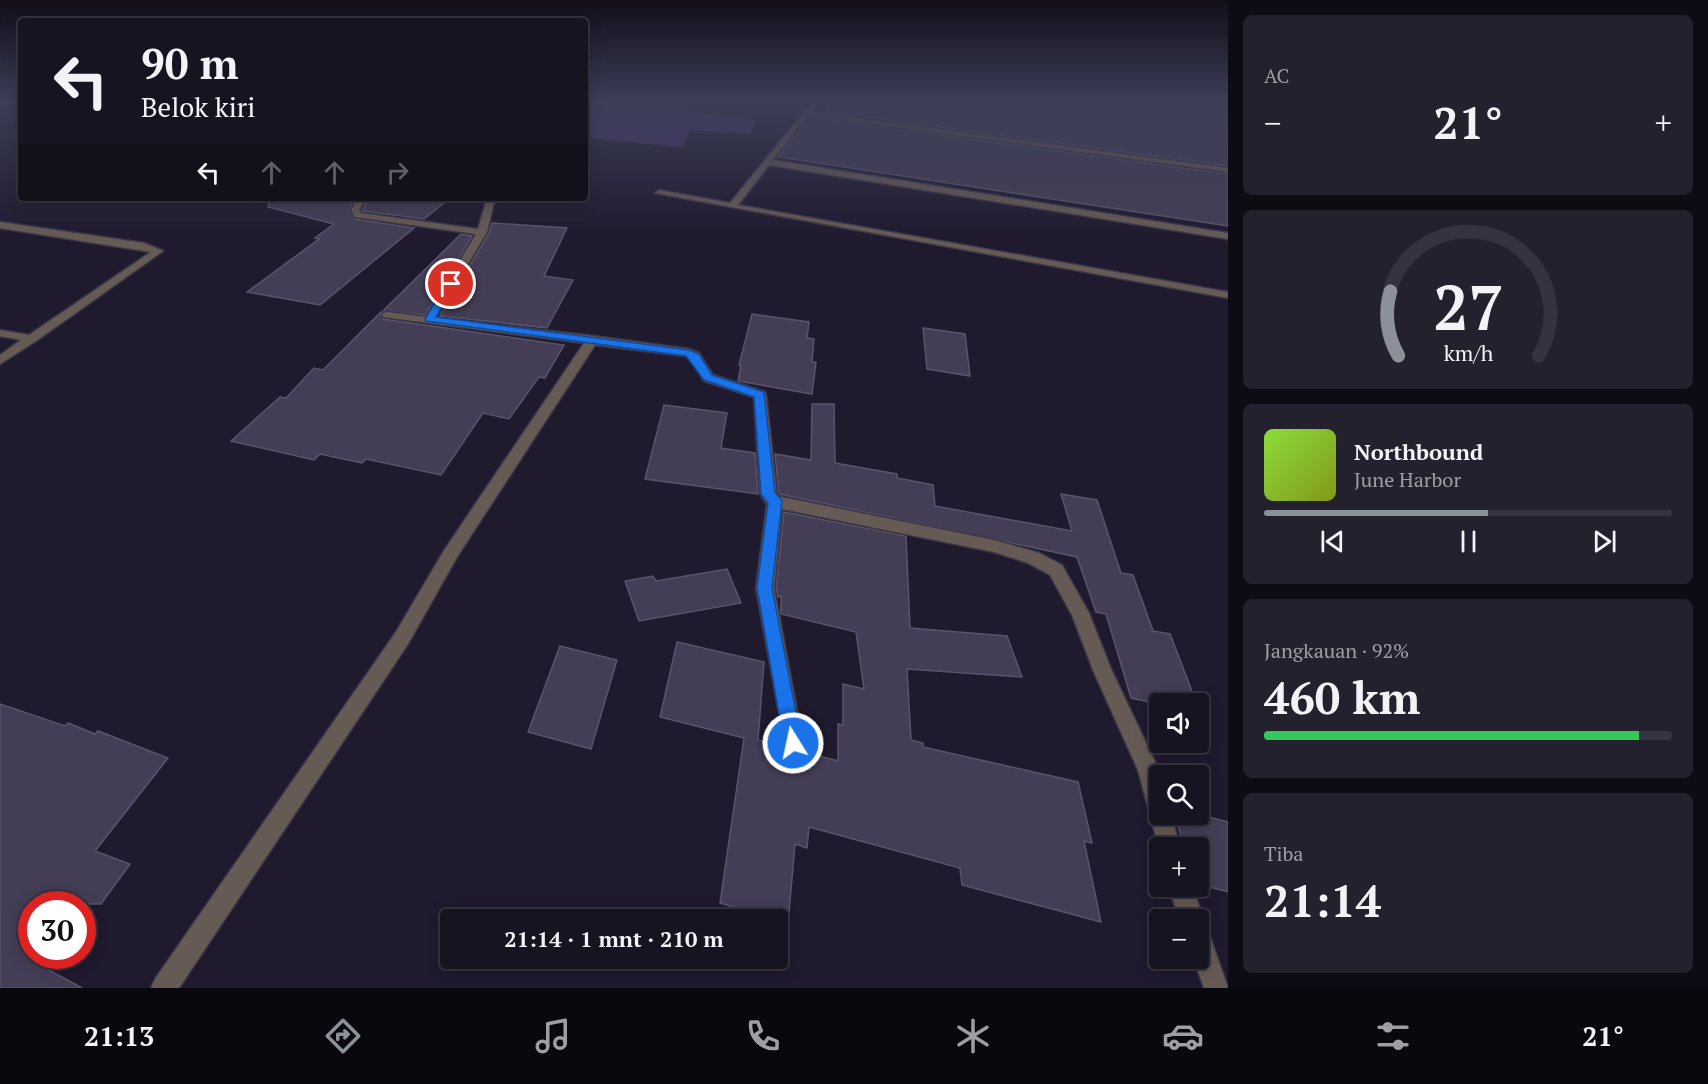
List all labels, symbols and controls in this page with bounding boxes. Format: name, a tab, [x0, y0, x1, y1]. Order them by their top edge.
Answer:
text: 90 m	[141, 35, 239, 91]
icon: left	[42, 42, 120, 120]
text: AC	[1264, 62, 1289, 89]
text: Belok kiri	[141, 89, 255, 125]
text: 21°	[1433, 92, 1503, 152]
text: −	[1264, 101, 1282, 144]
text: +	[1654, 101, 1672, 144]
icon: left	[192, 156, 225, 189]
icon: ahead	[255, 156, 288, 189]
icon: ahead	[318, 156, 351, 189]
icon: right	[381, 156, 414, 189]
pin	[425, 258, 476, 309]
text: 27	[1433, 266, 1503, 349]
icon: arrive	[434, 267, 467, 300]
text: km/h	[1443, 340, 1493, 368]
text: Northbound	[1354, 437, 1483, 466]
text: June Harbor	[1354, 466, 1461, 493]
icon: previous	[1316, 525, 1349, 558]
icon: pause	[1452, 525, 1485, 558]
icon: next	[1588, 525, 1621, 558]
text: Jangkauan · 92%	[1264, 637, 1409, 664]
text: 460 km	[1264, 667, 1420, 727]
map controls	[1149, 693, 1209, 969]
button: sound	[1149, 693, 1209, 753]
position arrow	[761, 711, 825, 775]
button: search	[1149, 765, 1209, 825]
button: +	[1149, 837, 1209, 897]
text: Tiba	[1264, 840, 1303, 867]
text: 21:14	[1264, 870, 1381, 930]
speed limit sign: 30	[18, 891, 96, 969]
button: −	[1149, 909, 1209, 969]
text: 21:14 · 1 mnt · 210 m	[504, 924, 724, 953]
icon: directions	[322, 1015, 364, 1057]
icon: music	[532, 1015, 574, 1057]
icon: phone	[742, 1015, 784, 1057]
icon: climate	[952, 1015, 994, 1057]
icon: car	[1162, 1015, 1204, 1057]
icon: filters	[1372, 1015, 1414, 1057]
text: 21:13	[84, 1018, 154, 1054]
text: 21°	[1582, 1018, 1624, 1054]

